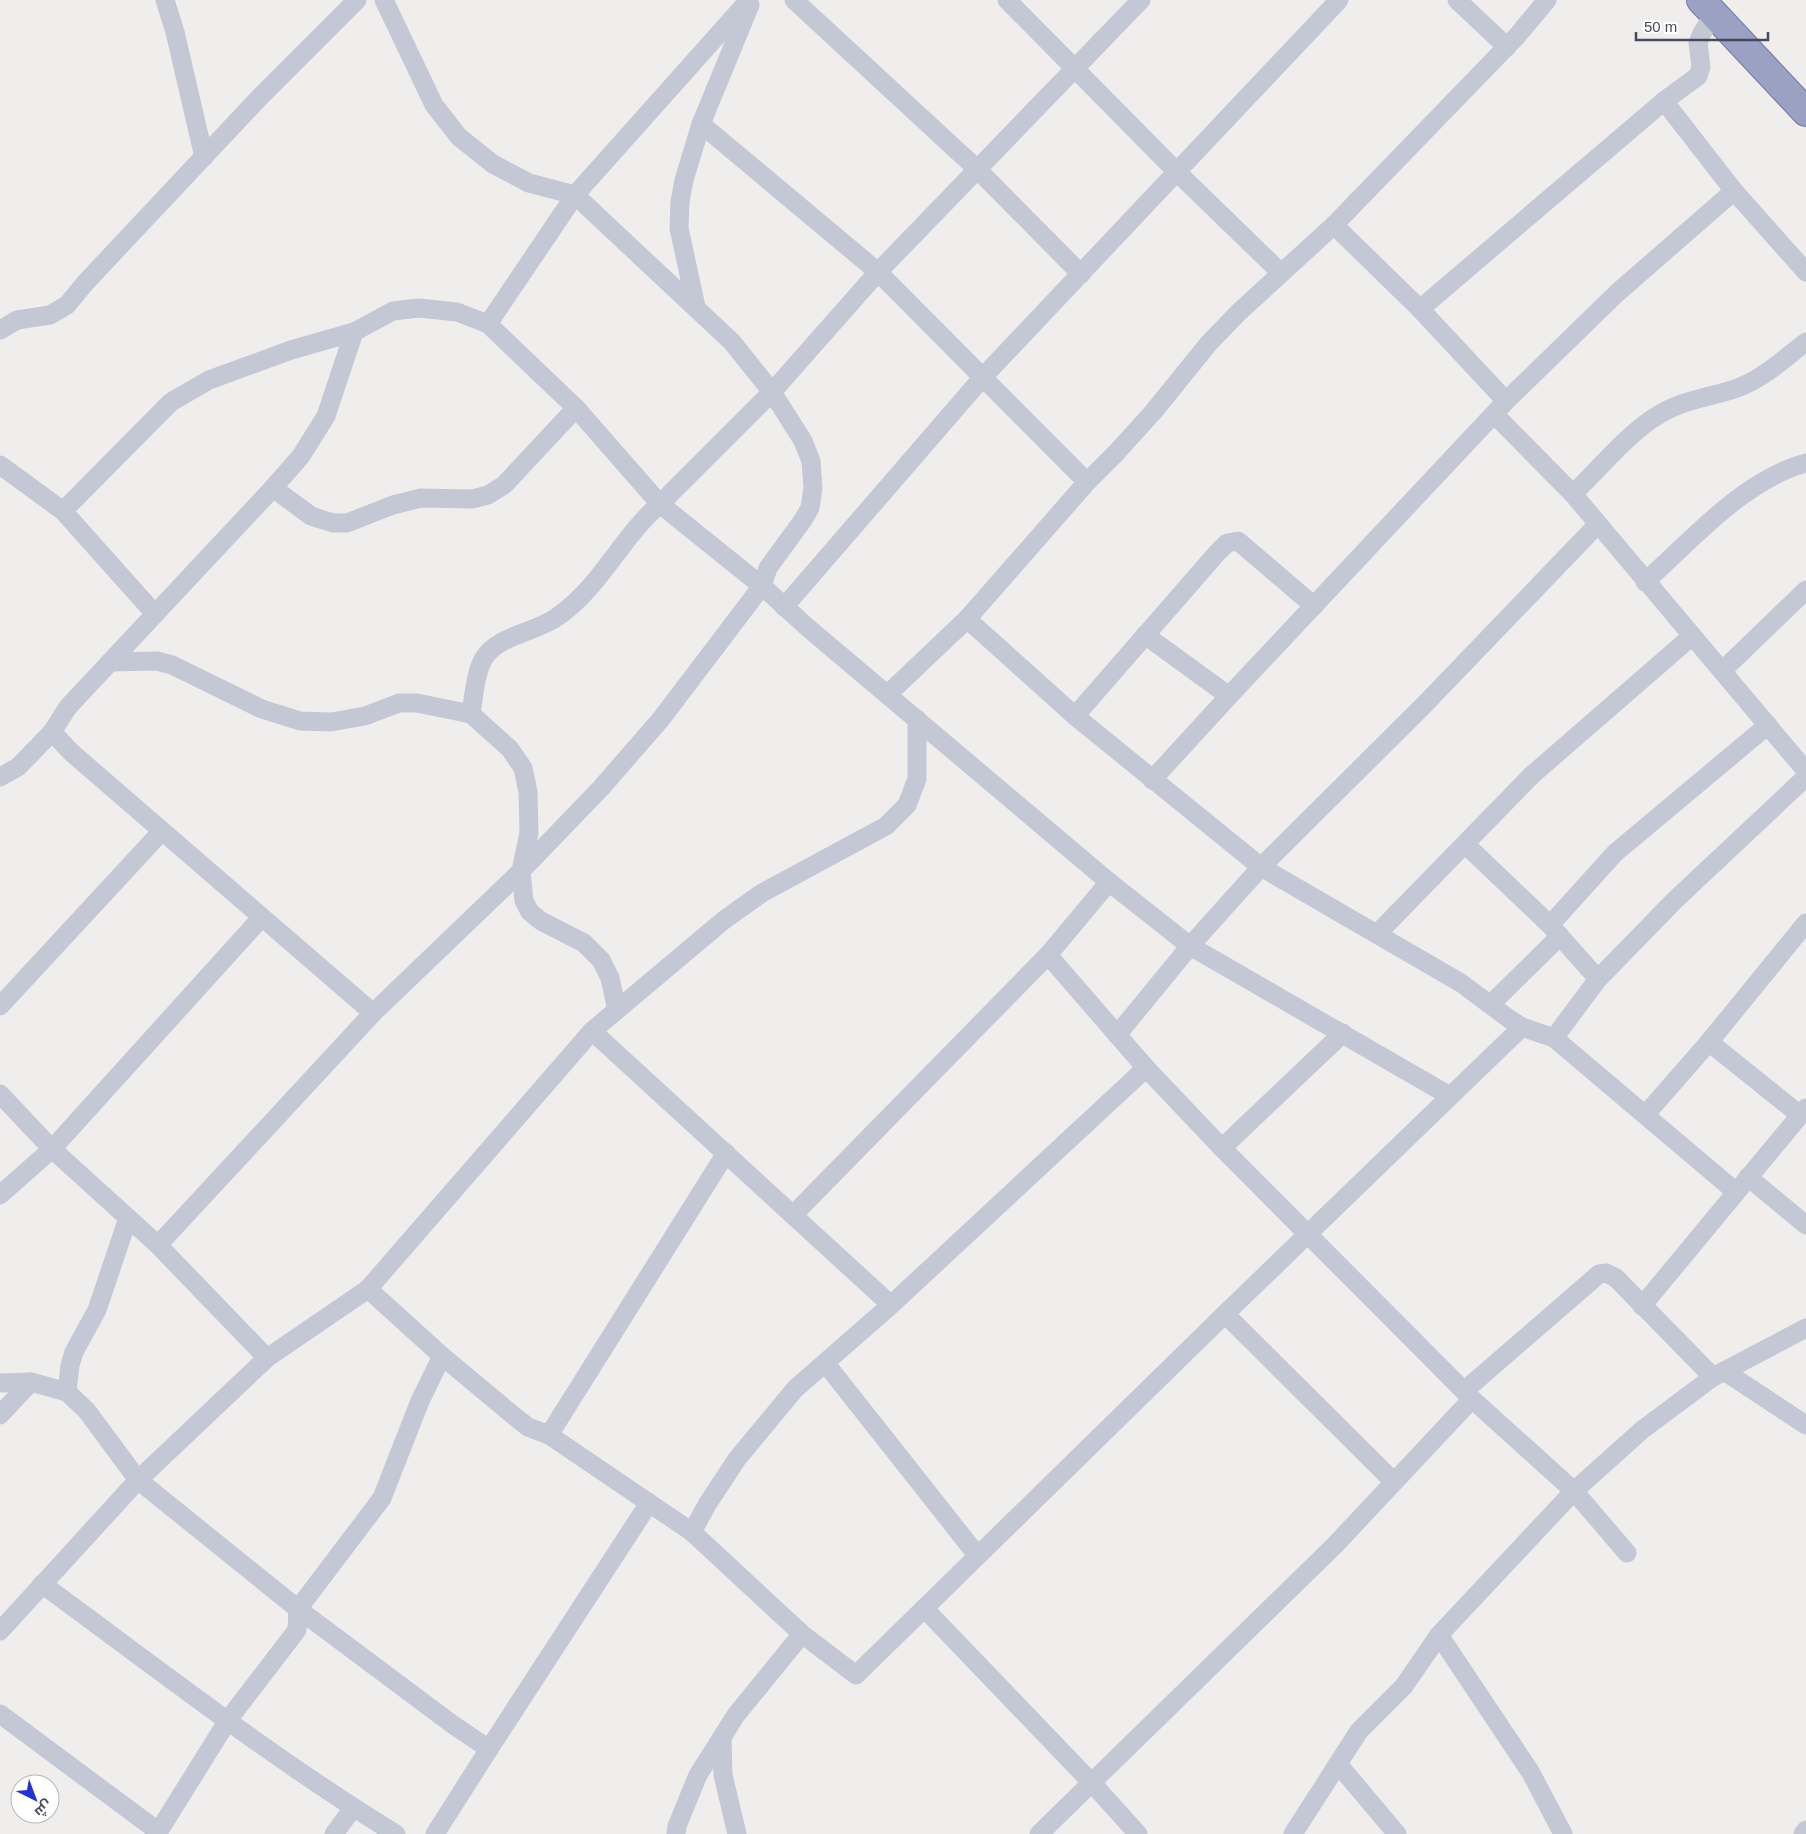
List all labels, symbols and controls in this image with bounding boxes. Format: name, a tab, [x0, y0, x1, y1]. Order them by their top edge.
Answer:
scale bar	[1636, 10, 1768, 42]
text: 50 m	[1644, 18, 1677, 35]
north arrow	[10, 1774, 60, 1824]
text: ش	[31, 1796, 56, 1821]

